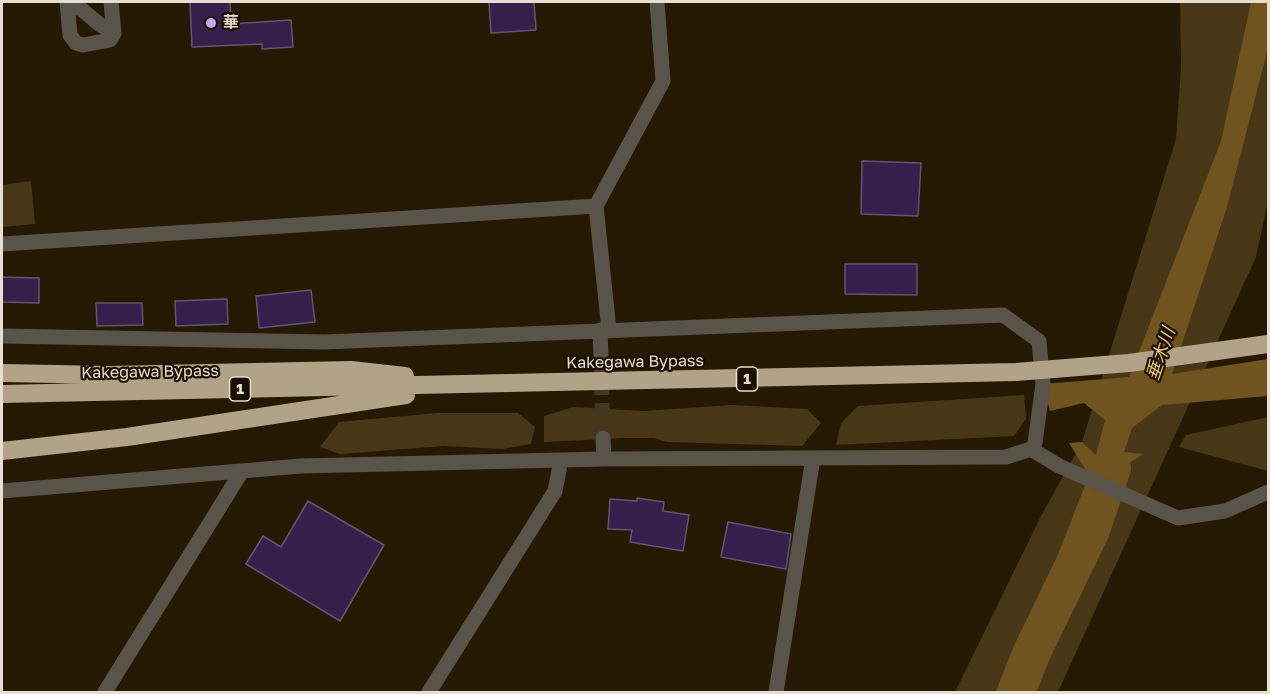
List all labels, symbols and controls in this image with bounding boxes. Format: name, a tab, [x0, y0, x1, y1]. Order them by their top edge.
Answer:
place label: 華	[223, 13, 239, 33]
marker: 華	[204, 16, 218, 30]
water label: 垂木川	[1142, 325, 1180, 383]
street label: Kakegawa Bypass	[566, 351, 704, 373]
street label: Kakegawa Bypass	[81, 361, 219, 383]
road number: 1	[736, 367, 758, 391]
road number: 1	[230, 377, 250, 401]

